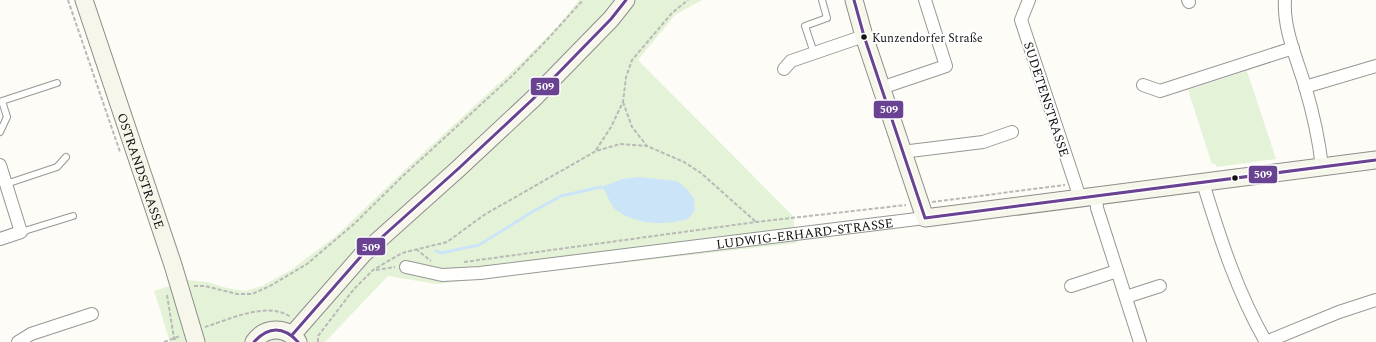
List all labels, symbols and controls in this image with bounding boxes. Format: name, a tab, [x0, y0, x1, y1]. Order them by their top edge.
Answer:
place label: Kunzendorfer Straße	[872, 29, 983, 48]
marker: Kunzendorfer Straße	[859, 32, 869, 42]
street label: SUDETENSTRASSE	[1018, 39, 1074, 159]
line badge: 509	[530, 77, 560, 96]
text: 509	[536, 78, 554, 95]
line badge: 509	[873, 100, 904, 119]
text: 509	[880, 101, 898, 118]
street label: OSTRANDSTRASSE	[112, 110, 169, 232]
line badge: 509	[1248, 165, 1278, 184]
text: 509	[1254, 166, 1272, 183]
unlabelled marker	[1230, 173, 1240, 183]
street label: LUDWIG-ERHARD-STRASSE	[715, 213, 894, 255]
line badge: 509	[356, 237, 386, 256]
text: 509	[362, 239, 380, 256]

